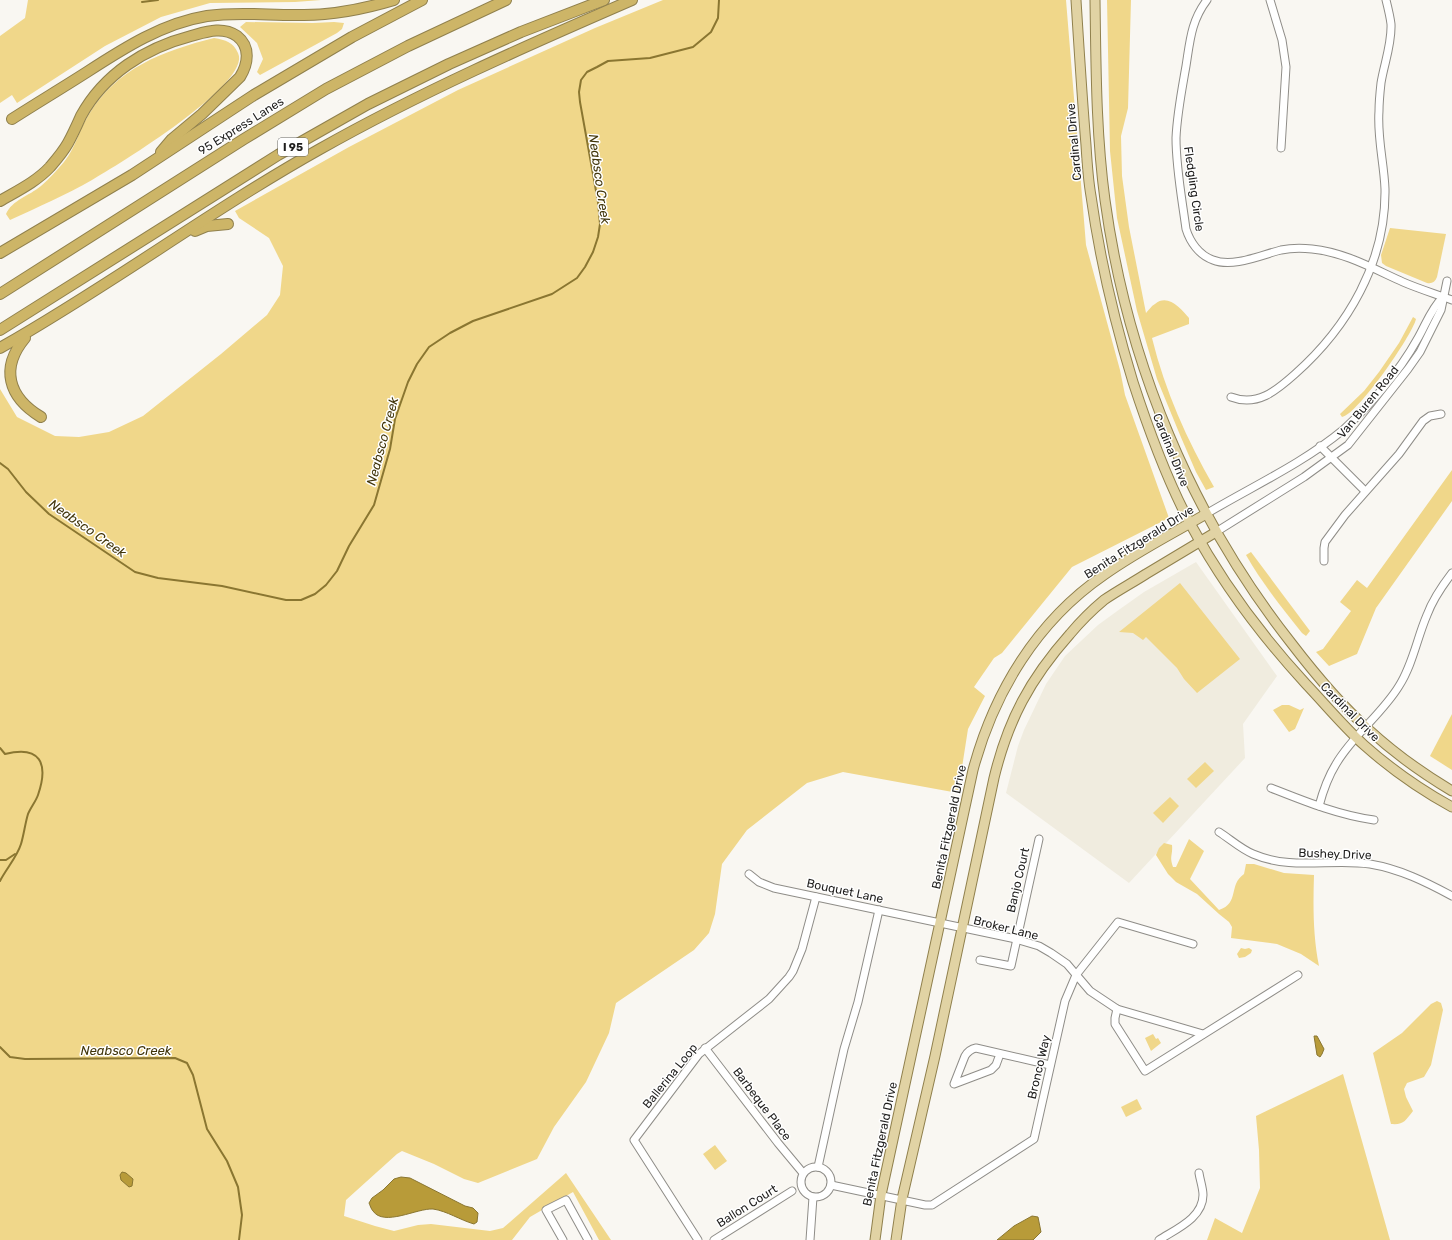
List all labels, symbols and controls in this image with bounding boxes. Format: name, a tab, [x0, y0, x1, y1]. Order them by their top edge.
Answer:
street label: 95 Express Lanes	[196, 94, 286, 158]
street label: Cardinal Drive	[1064, 102, 1084, 181]
water label: Neabsco Creek	[586, 133, 613, 225]
road number: I 95	[278, 138, 308, 156]
street label: Fledgling Circle	[1181, 146, 1207, 233]
street label: Van Buren Road	[1335, 363, 1401, 441]
water label: Neabsco Creek	[363, 395, 402, 487]
street label: Cardinal Drive	[1150, 411, 1192, 489]
water label: Neabsco Creek	[46, 496, 129, 561]
street label: Benita Fitzgerald Drive	[1082, 502, 1197, 581]
street label: Cardinal Drive	[1318, 680, 1383, 745]
street label: Benita Fitzgerald Drive	[929, 763, 969, 890]
street label: Banjo Court	[1004, 846, 1032, 914]
street label: Bushey Drive	[1298, 846, 1372, 862]
street label: Bouquet Lane	[805, 876, 885, 906]
street label: Broker Lane	[972, 913, 1040, 943]
street label: Bronco Way	[1025, 1033, 1053, 1100]
street label: Ballerina Loop	[640, 1041, 700, 1111]
water label: Neabsco Creek	[81, 1043, 172, 1058]
street label: Barbeque Place	[730, 1065, 794, 1143]
street label: Benita Fitzgerald Drive	[860, 1080, 900, 1207]
street label: Ballon Court	[714, 1182, 780, 1230]

